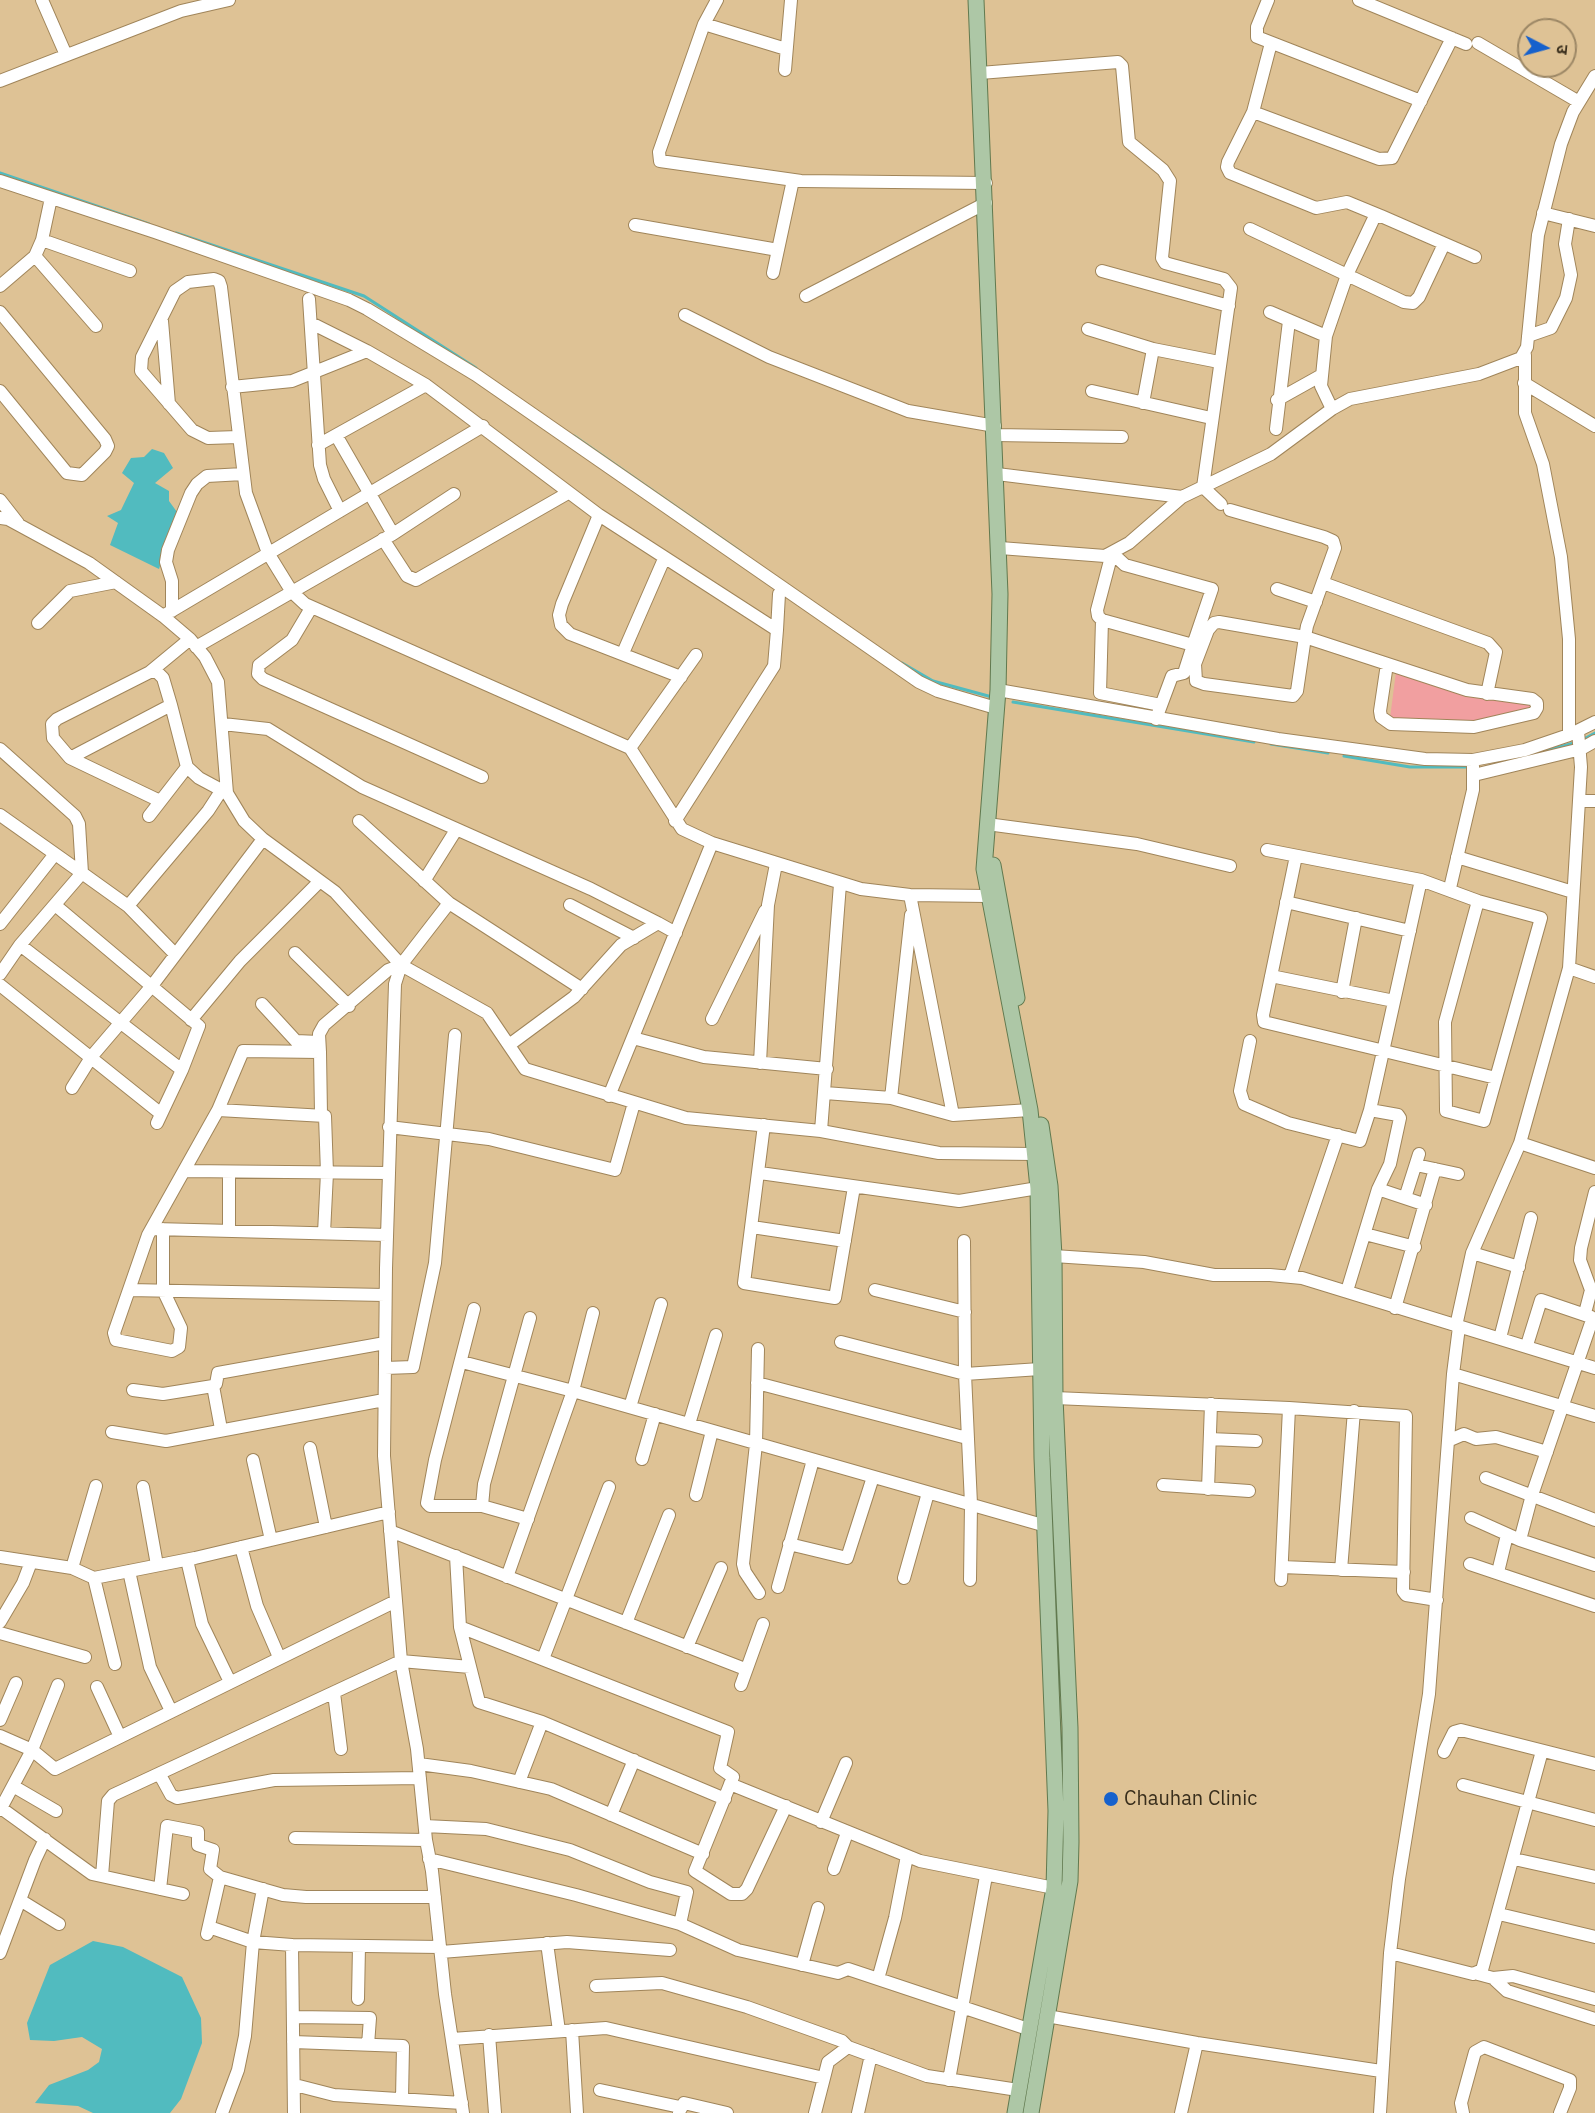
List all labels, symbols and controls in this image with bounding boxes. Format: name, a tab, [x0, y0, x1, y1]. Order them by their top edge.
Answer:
north arrow	[1517, 18, 1577, 78]
text: उ	[1552, 44, 1573, 55]
place label: Chauhan Clinic	[1124, 1787, 1257, 1811]
marker: Chauhan Clinic	[1102, 1790, 1120, 1808]

